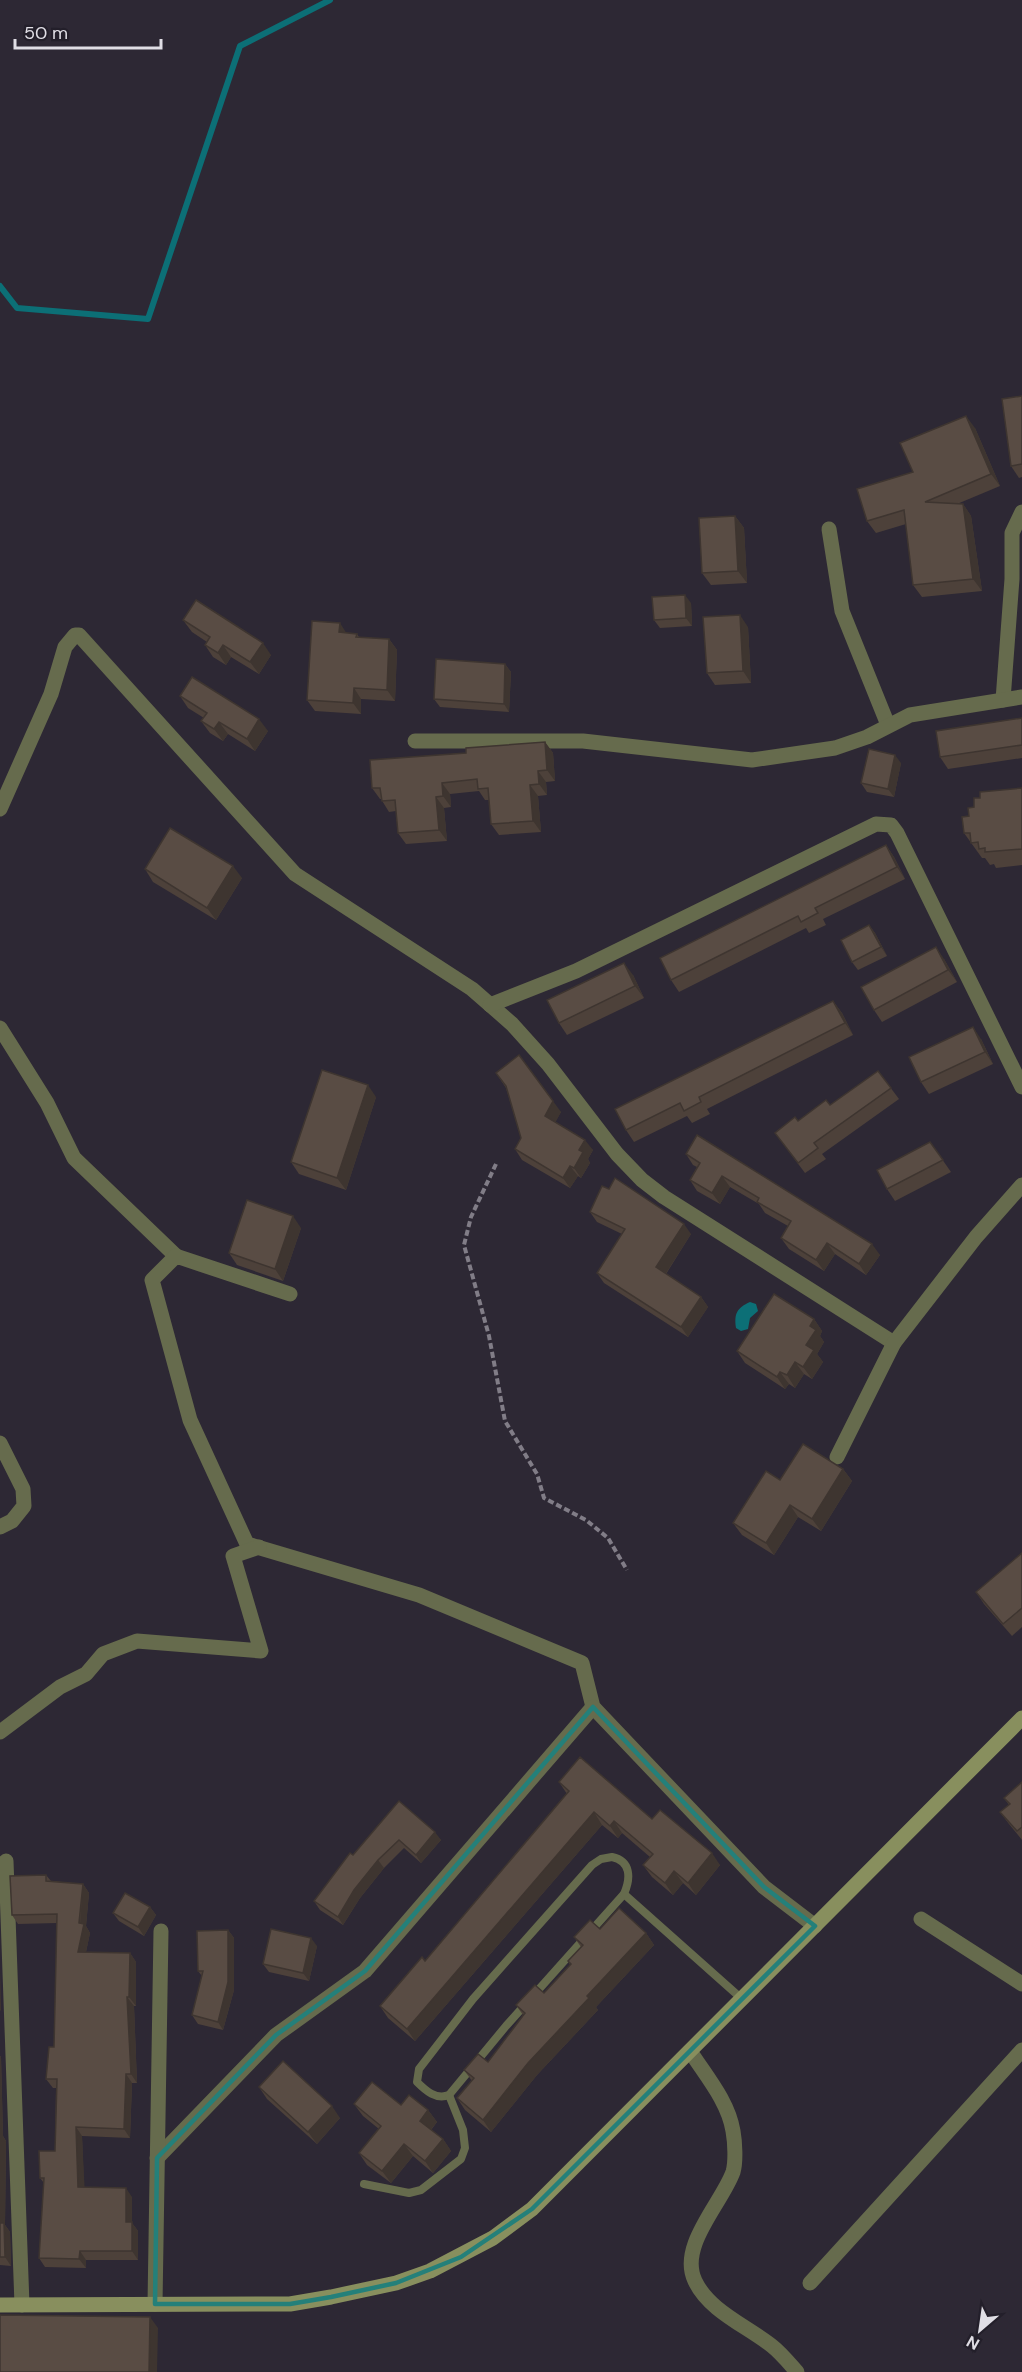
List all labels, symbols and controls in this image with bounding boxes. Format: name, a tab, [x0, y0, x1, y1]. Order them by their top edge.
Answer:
scale bar	[15, 12, 160, 50]
text: 50 m	[24, 21, 68, 45]
north arrow	[950, 2300, 1010, 2360]
text: N	[963, 2331, 983, 2355]

